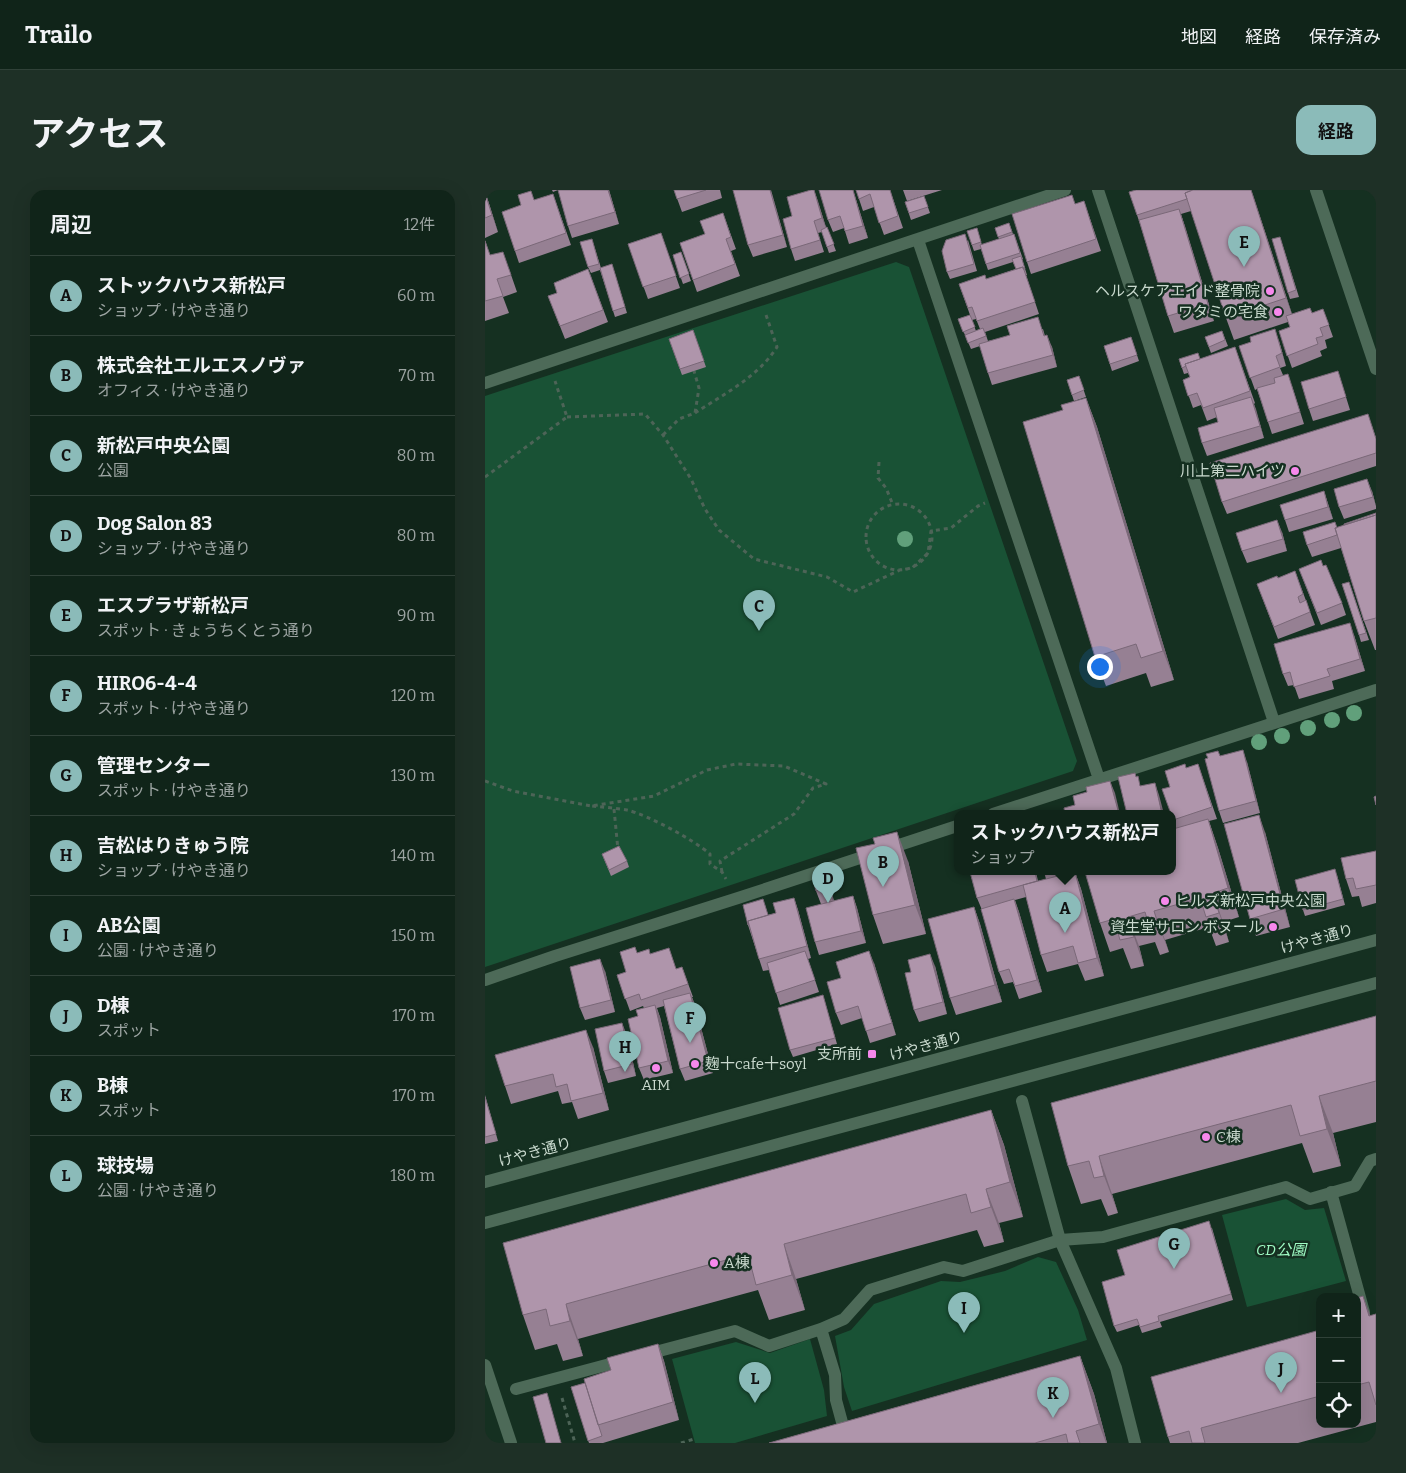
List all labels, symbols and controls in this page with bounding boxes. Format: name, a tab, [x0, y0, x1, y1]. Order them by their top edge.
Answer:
text: Trailo	[25, 21, 92, 49]
text: 地図	[1181, 26, 1217, 48]
text: 経路	[1245, 26, 1281, 48]
text: 保存済み	[1309, 26, 1381, 48]
button: 経路	[1296, 105, 1376, 155]
text: アクセス	[30, 113, 168, 155]
text: 周辺	[50, 212, 92, 238]
text: 12件	[404, 215, 435, 234]
pin: E	[1228, 226, 1260, 267]
text: ストックハウス新松戸	[97, 274, 286, 297]
place label: ヘルスケアエイド整骨院	[1095, 282, 1260, 300]
marker: ヘルスケアエイド整骨院	[1264, 285, 1276, 297]
text: A	[60, 286, 72, 305]
text: 60 m	[397, 286, 435, 305]
text: ショップ · けやき通り	[97, 301, 251, 320]
place label: ワタミの宅食	[1178, 303, 1268, 321]
marker: ワタミの宅食	[1272, 306, 1284, 318]
text: 株式会社エルエスノヴァ	[97, 354, 306, 377]
text: B	[61, 366, 71, 385]
text: 70 m	[399, 366, 435, 385]
text: オフィス · けやき通り	[97, 381, 250, 400]
text: 新松戸中央公園	[97, 434, 230, 457]
text: C	[61, 446, 71, 465]
text: 80 m	[397, 446, 435, 465]
text: 公園	[97, 461, 129, 480]
place label: 川上第二ハイツ	[1180, 462, 1285, 480]
marker: 川上第二ハイツ	[1289, 465, 1301, 477]
text: Dog Salon 83	[97, 512, 212, 535]
text: D	[60, 526, 72, 545]
text: 80 m	[397, 526, 435, 545]
text: ショップ · けやき通り	[97, 539, 251, 558]
pin: C	[743, 590, 775, 631]
text: エスプラザ新松戸	[97, 594, 249, 617]
text: E	[61, 606, 71, 625]
text: 90 m	[397, 606, 435, 625]
text: スポット · きょうちくとう通り	[97, 621, 315, 640]
your location	[1087, 654, 1113, 680]
text: HIRO6-4-4	[97, 672, 197, 695]
text: F	[62, 686, 71, 705]
text: 120 m	[391, 686, 435, 705]
text: スポット · けやき通り	[97, 699, 251, 718]
text: 管理センター	[97, 754, 211, 777]
text: G	[60, 766, 72, 785]
text: 130 m	[391, 766, 435, 785]
text: スポット · けやき通り	[97, 781, 251, 800]
popup	[954, 810, 1176, 875]
text: ストックハウス新松戸	[970, 821, 1160, 844]
text: 吉松はりきゅう院	[97, 834, 249, 857]
text: H	[60, 846, 72, 865]
text: 140 m	[390, 846, 435, 865]
pin: B	[867, 846, 899, 887]
text: ショップ	[970, 848, 1034, 867]
text: ショップ · けやき通り	[97, 861, 251, 880]
pin: D	[812, 862, 844, 903]
pin: A	[1049, 892, 1081, 933]
place label: ヒルズ新松戸中央公園	[1175, 892, 1325, 910]
marker: ヒルズ新松戸中央公園	[1159, 895, 1171, 907]
text: AB公園	[97, 914, 160, 937]
place label: 資生堂サロン ボヌール	[1110, 918, 1263, 936]
marker: 資生堂サロン ボヌール	[1267, 921, 1279, 933]
street label: けやき通り	[1278, 921, 1356, 957]
text: I	[63, 926, 69, 945]
text: 150 m	[391, 926, 435, 945]
text: 公園 · けやき通り	[97, 941, 219, 960]
text: D棟	[97, 994, 130, 1017]
pin: F	[674, 1002, 706, 1043]
text: J	[63, 1006, 69, 1025]
text: 170 m	[392, 1006, 435, 1025]
text: スポット	[97, 1021, 161, 1040]
street label: けやき通り	[887, 1028, 965, 1064]
pin: H	[609, 1031, 641, 1072]
place label: 支所前	[817, 1045, 862, 1063]
marker: 支所前	[866, 1048, 878, 1060]
place label: 麹十cafe十soyl	[705, 1055, 807, 1073]
marker: 麹十cafe十soyl	[689, 1058, 701, 1070]
marker: AIM	[650, 1062, 662, 1074]
text: B棟	[97, 1074, 128, 1097]
place label: AIM	[642, 1076, 670, 1094]
text: K	[60, 1086, 72, 1105]
text: 170 m	[392, 1086, 435, 1105]
text: スポット	[97, 1101, 161, 1120]
place label: C棟	[1216, 1128, 1241, 1146]
marker: C棟	[1200, 1131, 1212, 1143]
street label: けやき通り	[496, 1134, 574, 1170]
text: 球技場	[97, 1154, 154, 1177]
text: L	[62, 1166, 70, 1185]
text: 180 m	[390, 1166, 435, 1185]
text: 公園 · けやき通り	[97, 1181, 219, 1200]
pin: G	[1158, 1228, 1190, 1269]
park label: CD公園	[1256, 1241, 1308, 1259]
place label: A棟	[724, 1254, 750, 1272]
marker: A棟	[708, 1257, 720, 1269]
pin: I	[948, 1292, 980, 1333]
map controls	[1316, 1293, 1361, 1428]
button: +	[1316, 1293, 1361, 1338]
button: −	[1316, 1338, 1361, 1383]
pin: J	[1265, 1352, 1297, 1393]
pin: L	[739, 1362, 771, 1403]
pin: K	[1037, 1377, 1069, 1418]
button: locate	[1316, 1383, 1361, 1428]

